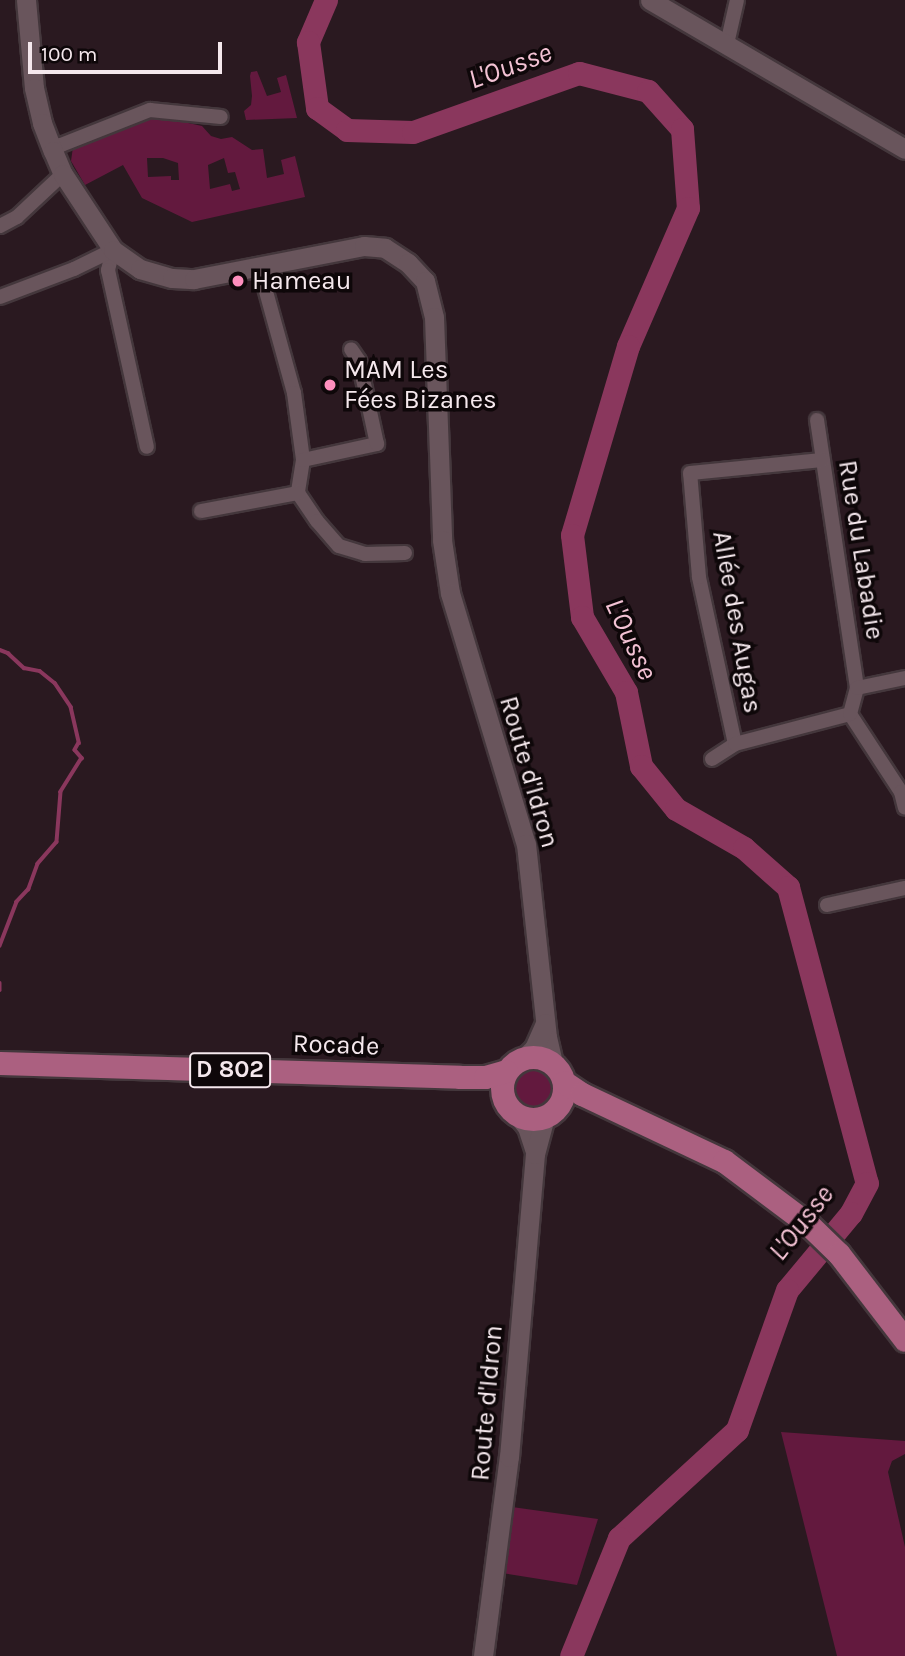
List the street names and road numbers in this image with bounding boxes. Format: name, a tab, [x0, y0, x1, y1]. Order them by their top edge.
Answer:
street label: Rue du Labadie	[831, 458, 891, 642]
street label: Allée des Augas	[706, 529, 768, 715]
street label: Route d'Idron	[492, 693, 566, 851]
street label: Rocade	[292, 1028, 380, 1062]
road number: D 802	[188, 1050, 272, 1090]
street label: Route d'Idron	[465, 1324, 509, 1482]

